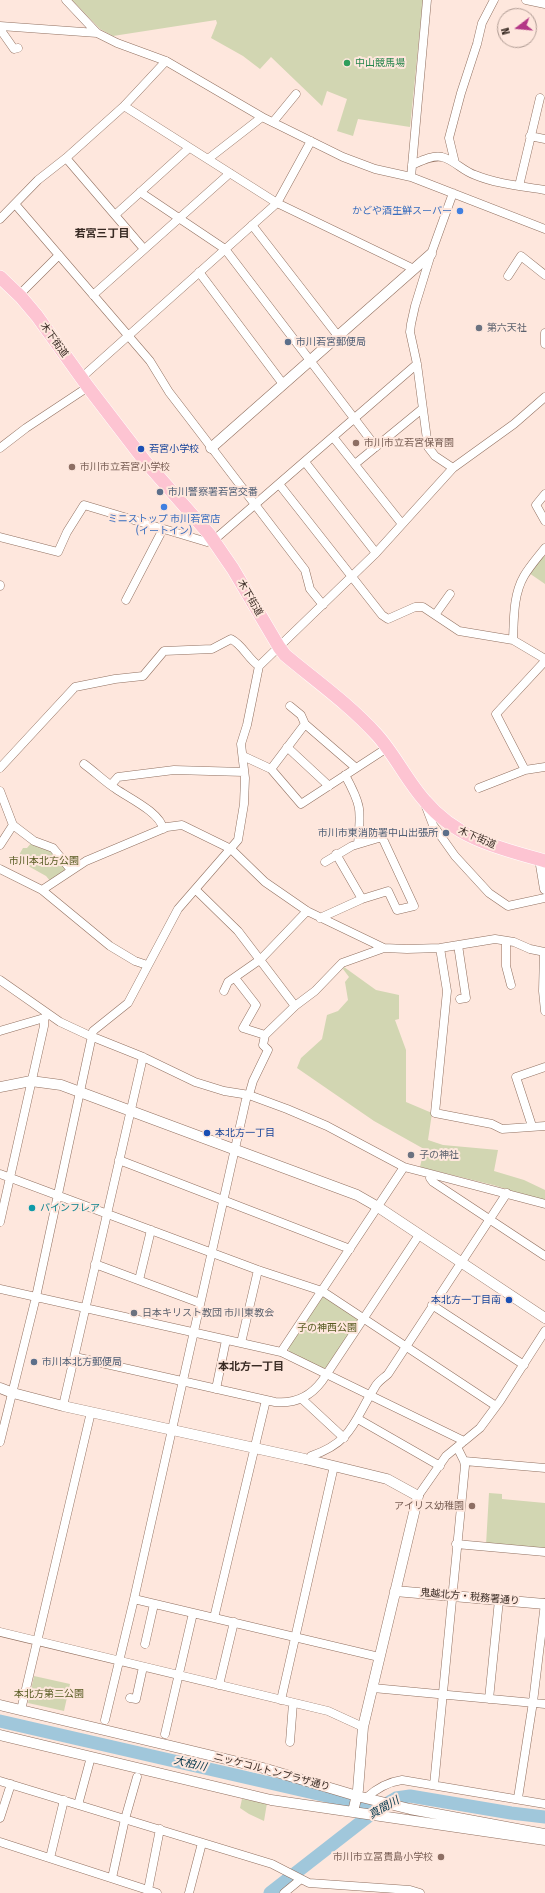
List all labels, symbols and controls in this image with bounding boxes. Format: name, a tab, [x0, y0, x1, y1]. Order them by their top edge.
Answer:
north arrow	[497, 8, 537, 48]
text: N	[499, 26, 513, 36]
place label: 中山競馬場	[355, 57, 405, 69]
marker: 中山競馬場	[342, 58, 352, 68]
place label: かどや酒生鮮スーパー	[352, 205, 452, 217]
marker: かどや酒生鮮スーパー	[455, 206, 465, 216]
district label: 若宮三丁目	[75, 227, 129, 241]
street label: 木下街道	[37, 320, 71, 360]
place label: 第六天社	[487, 322, 527, 334]
marker: 第六天社	[474, 323, 484, 333]
place label: 市川若宮郵便局	[296, 336, 366, 348]
marker: 市川若宮郵便局	[283, 337, 293, 347]
place label: 市川市立若宮保育園	[364, 437, 454, 449]
marker: 市川市立若宮保育園	[351, 438, 361, 448]
place label: 若宮小学校	[149, 443, 199, 455]
marker: 若宮小学校	[136, 444, 146, 454]
place label: 市川市立若宮小学校	[80, 461, 170, 473]
marker: 市川市立若宮小学校	[67, 462, 77, 472]
place label: 市川警察署若宮交番	[168, 486, 258, 498]
marker: 市川警察署若宮交番	[155, 487, 165, 497]
marker: ミニストップ 市川若宮店 (イートイン)	[159, 502, 169, 512]
place label: ミニストップ 市川若宮店 (イートイン)	[108, 513, 220, 536]
street label: 木下街道	[235, 578, 265, 618]
street label: 木下街道	[456, 825, 498, 851]
place label: 市川市東消防署中山出張所	[318, 827, 438, 839]
marker: 市川市東消防署中山出張所	[441, 828, 451, 838]
park label: 市川本北方公園	[9, 855, 79, 867]
place label: 本北方一丁目	[215, 1127, 275, 1139]
marker: 本北方一丁目	[202, 1128, 212, 1138]
place label: 子の神社	[419, 1149, 459, 1161]
marker: 子の神社	[406, 1150, 416, 1160]
place label: パインフレア	[40, 1202, 100, 1214]
marker: パインフレア	[27, 1203, 37, 1213]
place label: 本北方一丁目南	[431, 1294, 501, 1306]
marker: 本北方一丁目南	[504, 1295, 514, 1305]
place label: 日本キリスト教団 市川東教会	[142, 1307, 274, 1319]
marker: 日本キリスト教団 市川東教会	[129, 1308, 139, 1318]
park label: 子の神西公園	[297, 1322, 357, 1334]
place label: 市川本北方郵便局	[42, 1356, 122, 1368]
marker: 市川本北方郵便局	[29, 1357, 39, 1367]
district label: 本北方一丁目	[218, 1360, 284, 1374]
place label: アイリス幼稚園	[394, 1500, 464, 1512]
marker: アイリス幼稚園	[467, 1501, 477, 1511]
street label: 鬼越北方・税務署通り	[420, 1587, 520, 1607]
park label: 本北方第二公園	[14, 1688, 84, 1700]
street label: ニッケコルトンプラザ通り	[212, 1751, 332, 1793]
water label: 大柏川	[172, 1754, 208, 1774]
water label: 真間川	[366, 1794, 402, 1822]
place label: 市川市立冨貴島小学校	[333, 1851, 433, 1863]
marker: 市川市立冨貴島小学校	[436, 1852, 446, 1862]

